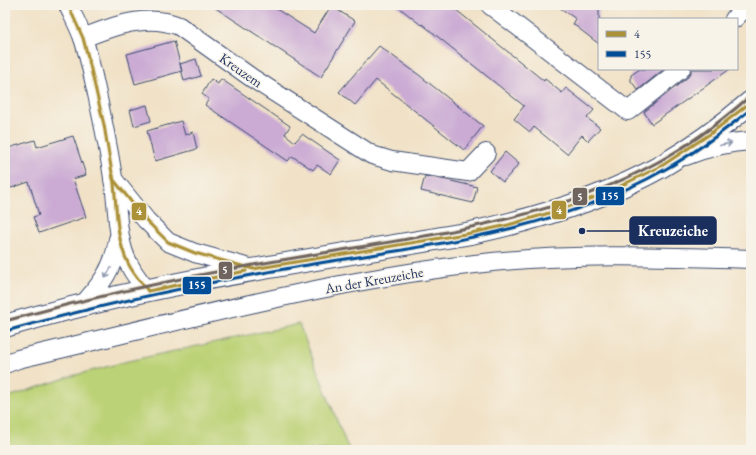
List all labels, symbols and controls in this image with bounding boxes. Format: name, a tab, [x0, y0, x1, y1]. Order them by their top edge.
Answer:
legend	[598, 18, 738, 70]
text: 4	[634, 26, 640, 42]
text: 155	[634, 46, 652, 62]
street label: Kreuzem	[216, 49, 266, 91]
one-way arrow	[720, 140, 733, 148]
line badge: 155	[595, 186, 625, 206]
line badge: 5	[572, 187, 588, 206]
text: 155	[601, 189, 619, 203]
text: 5	[577, 190, 583, 204]
line badge: 4	[551, 200, 567, 220]
line badge: 4	[131, 202, 147, 221]
text: 4	[556, 203, 562, 217]
text: 4	[136, 204, 142, 218]
callout: Kreuzeiche	[630, 217, 716, 244]
text: Kreuzeiche	[638, 221, 708, 240]
line badge: 5	[218, 261, 233, 280]
street label: An der Kreuzeiche	[322, 262, 425, 298]
text: 5	[222, 263, 228, 277]
one-way arrow	[103, 267, 111, 279]
line badge: 155	[182, 276, 212, 295]
text: 155	[188, 278, 206, 292]

